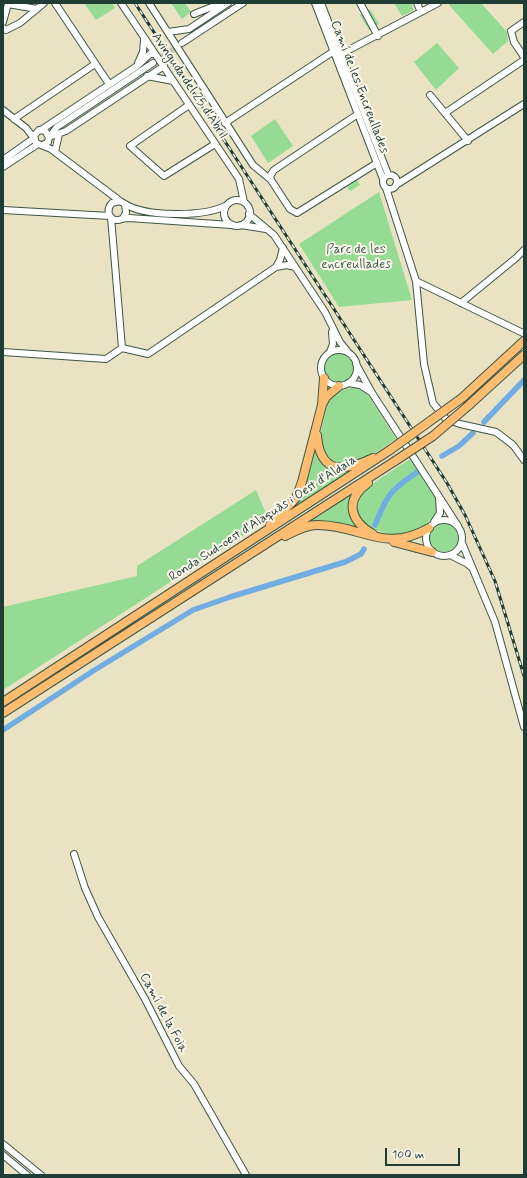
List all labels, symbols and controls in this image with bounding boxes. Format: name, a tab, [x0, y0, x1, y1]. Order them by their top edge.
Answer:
street label: Camí de les Encreullades	[326, 18, 392, 156]
street label: Avinguda del 25 d'Abril	[148, 30, 230, 142]
park label: Parc de les encreullades	[321, 242, 391, 273]
street label: Ronda Sud-oest d'Alaquàs i Oest d'Aldaia	[166, 453, 360, 585]
street label: Camí de la Foia	[135, 971, 191, 1055]
scale bar	[387, 1140, 462, 1166]
text: 100 m	[392, 1147, 424, 1163]

